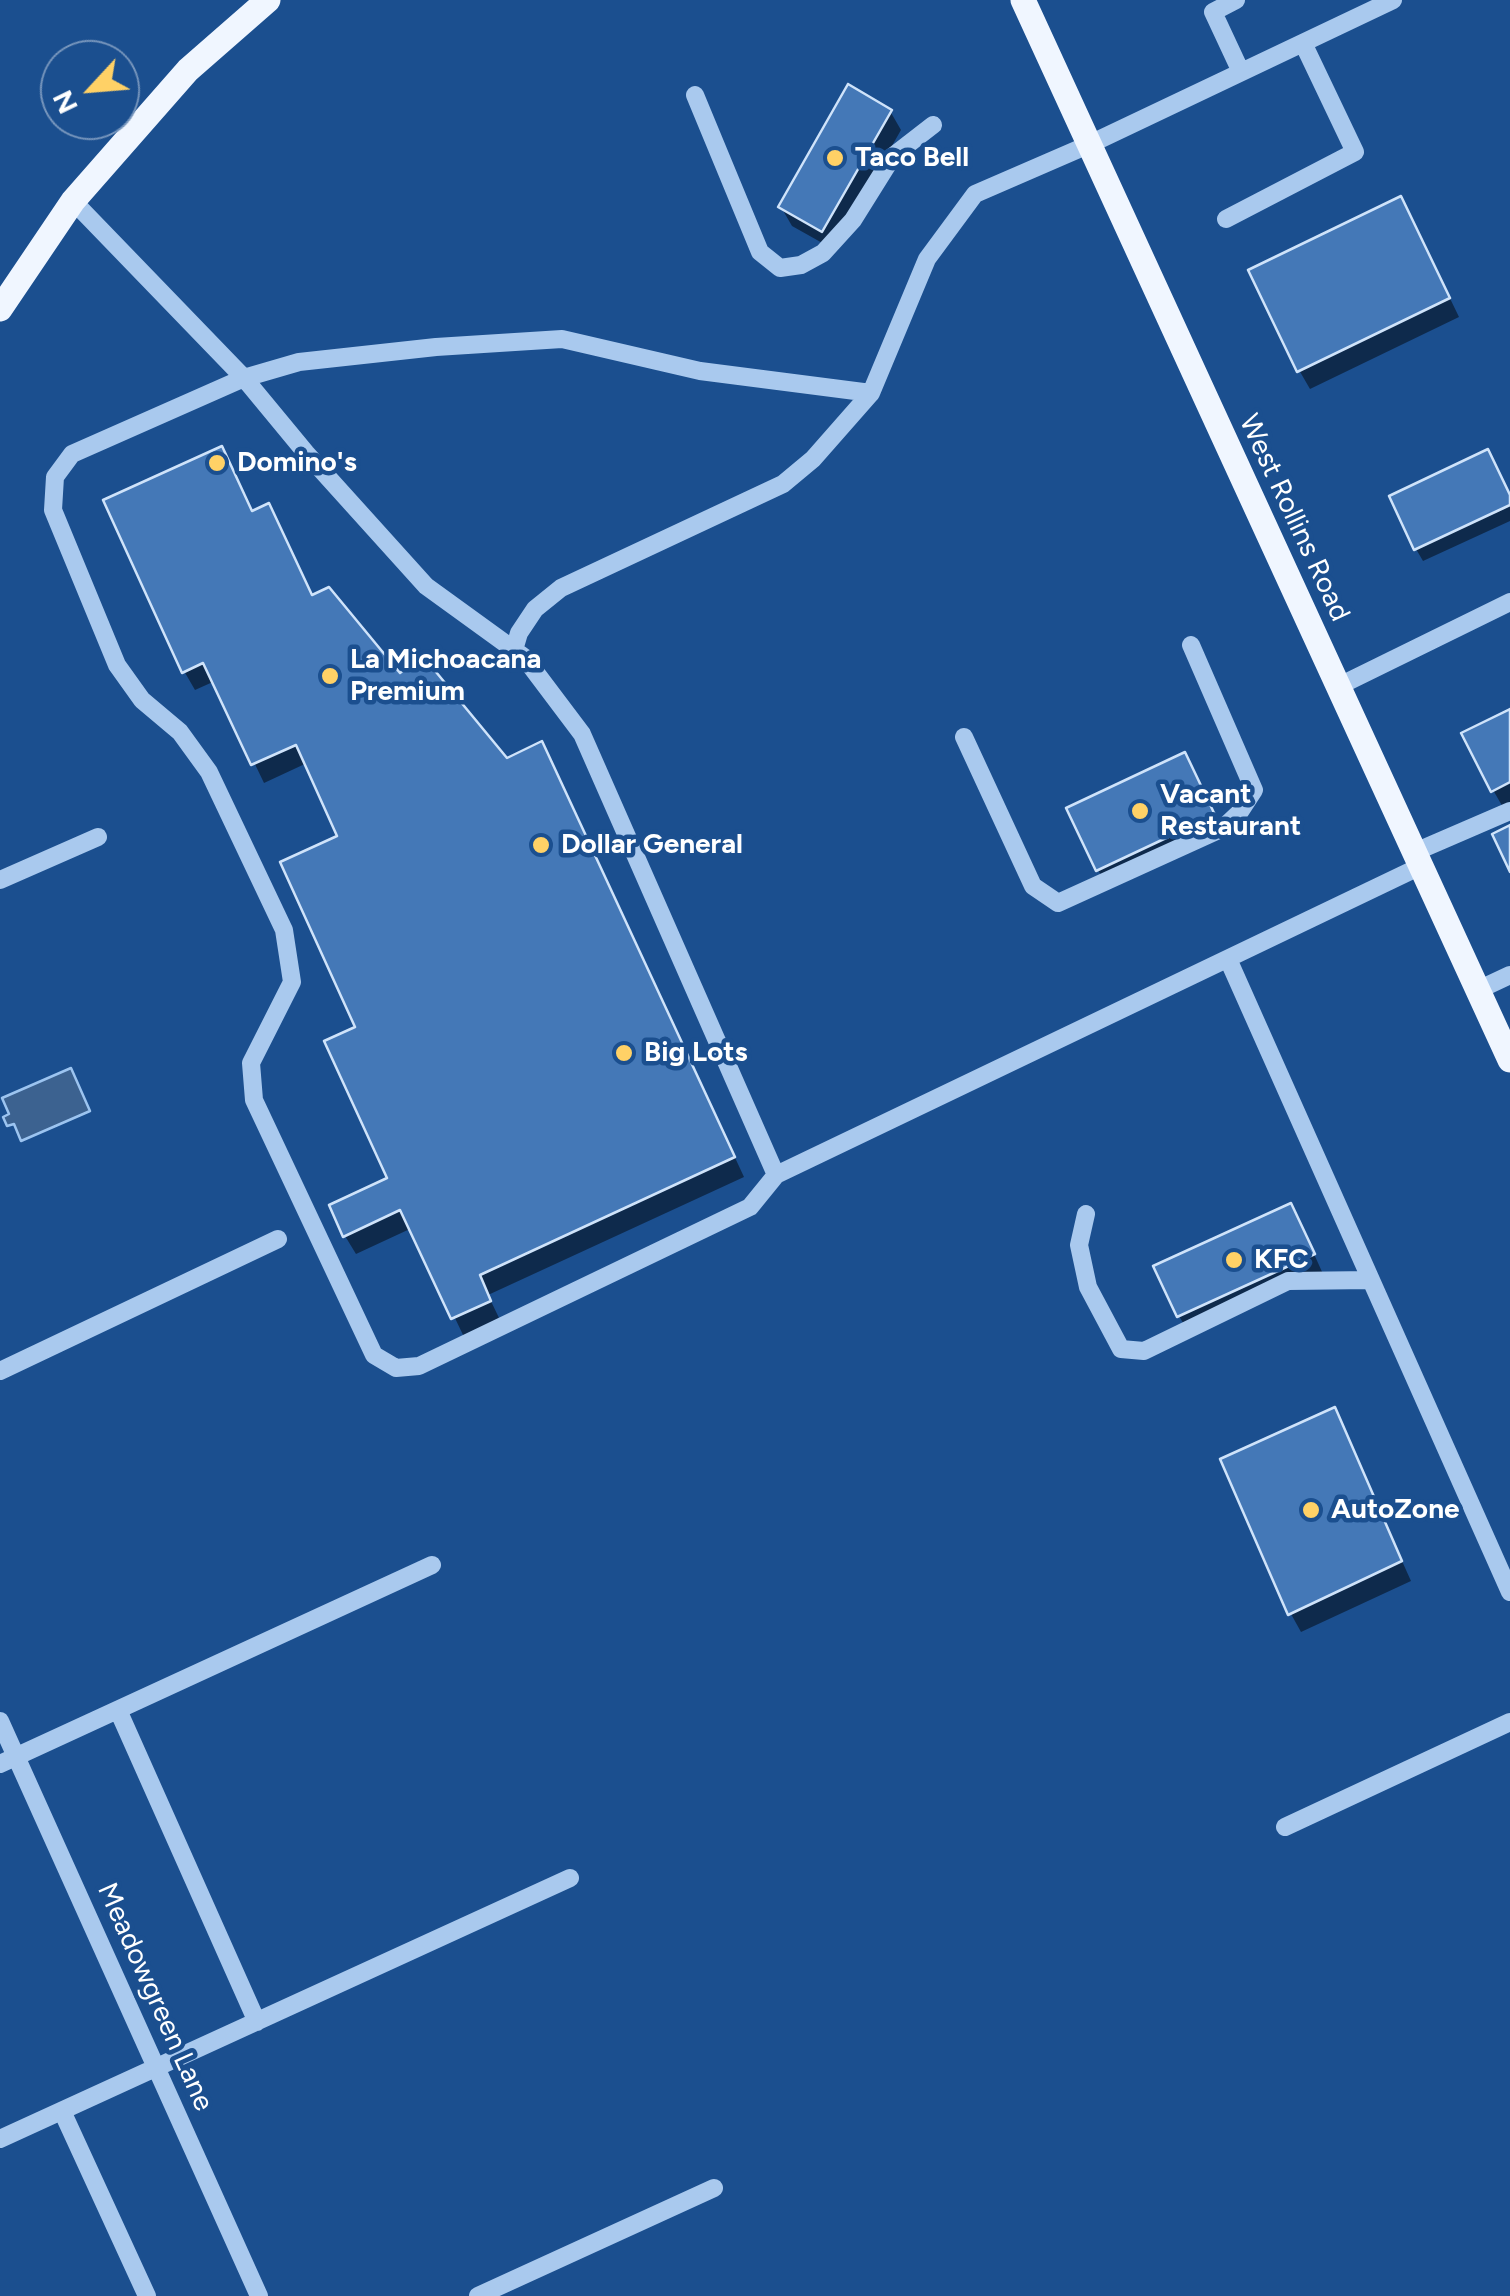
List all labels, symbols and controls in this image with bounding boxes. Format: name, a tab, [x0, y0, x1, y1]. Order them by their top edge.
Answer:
north arrow	[40, 40, 140, 140]
text: N	[45, 85, 85, 119]
place label: Taco Bell	[855, 141, 969, 175]
marker: Taco Bell	[824, 147, 846, 169]
street label: West Rollins Road	[1231, 409, 1357, 627]
place label: Domino's	[237, 446, 357, 480]
marker: Domino's	[206, 452, 228, 474]
place label: La Michoacana Premium	[350, 643, 541, 709]
marker: La Michoacana Premium	[319, 665, 341, 687]
place label: Vacant Restaurant	[1160, 778, 1301, 844]
marker: Vacant Restaurant	[1129, 800, 1151, 822]
place label: Dollar General	[561, 828, 743, 862]
marker: Dollar General	[530, 834, 552, 856]
place label: Big Lots	[644, 1036, 748, 1070]
marker: Big Lots	[613, 1042, 635, 1064]
place label: KFC	[1254, 1243, 1308, 1277]
marker: KFC	[1223, 1249, 1245, 1271]
place label: AutoZone	[1331, 1493, 1460, 1527]
marker: AutoZone	[1300, 1499, 1322, 1521]
street label: Meadowgreen Lane	[90, 1878, 220, 2116]

